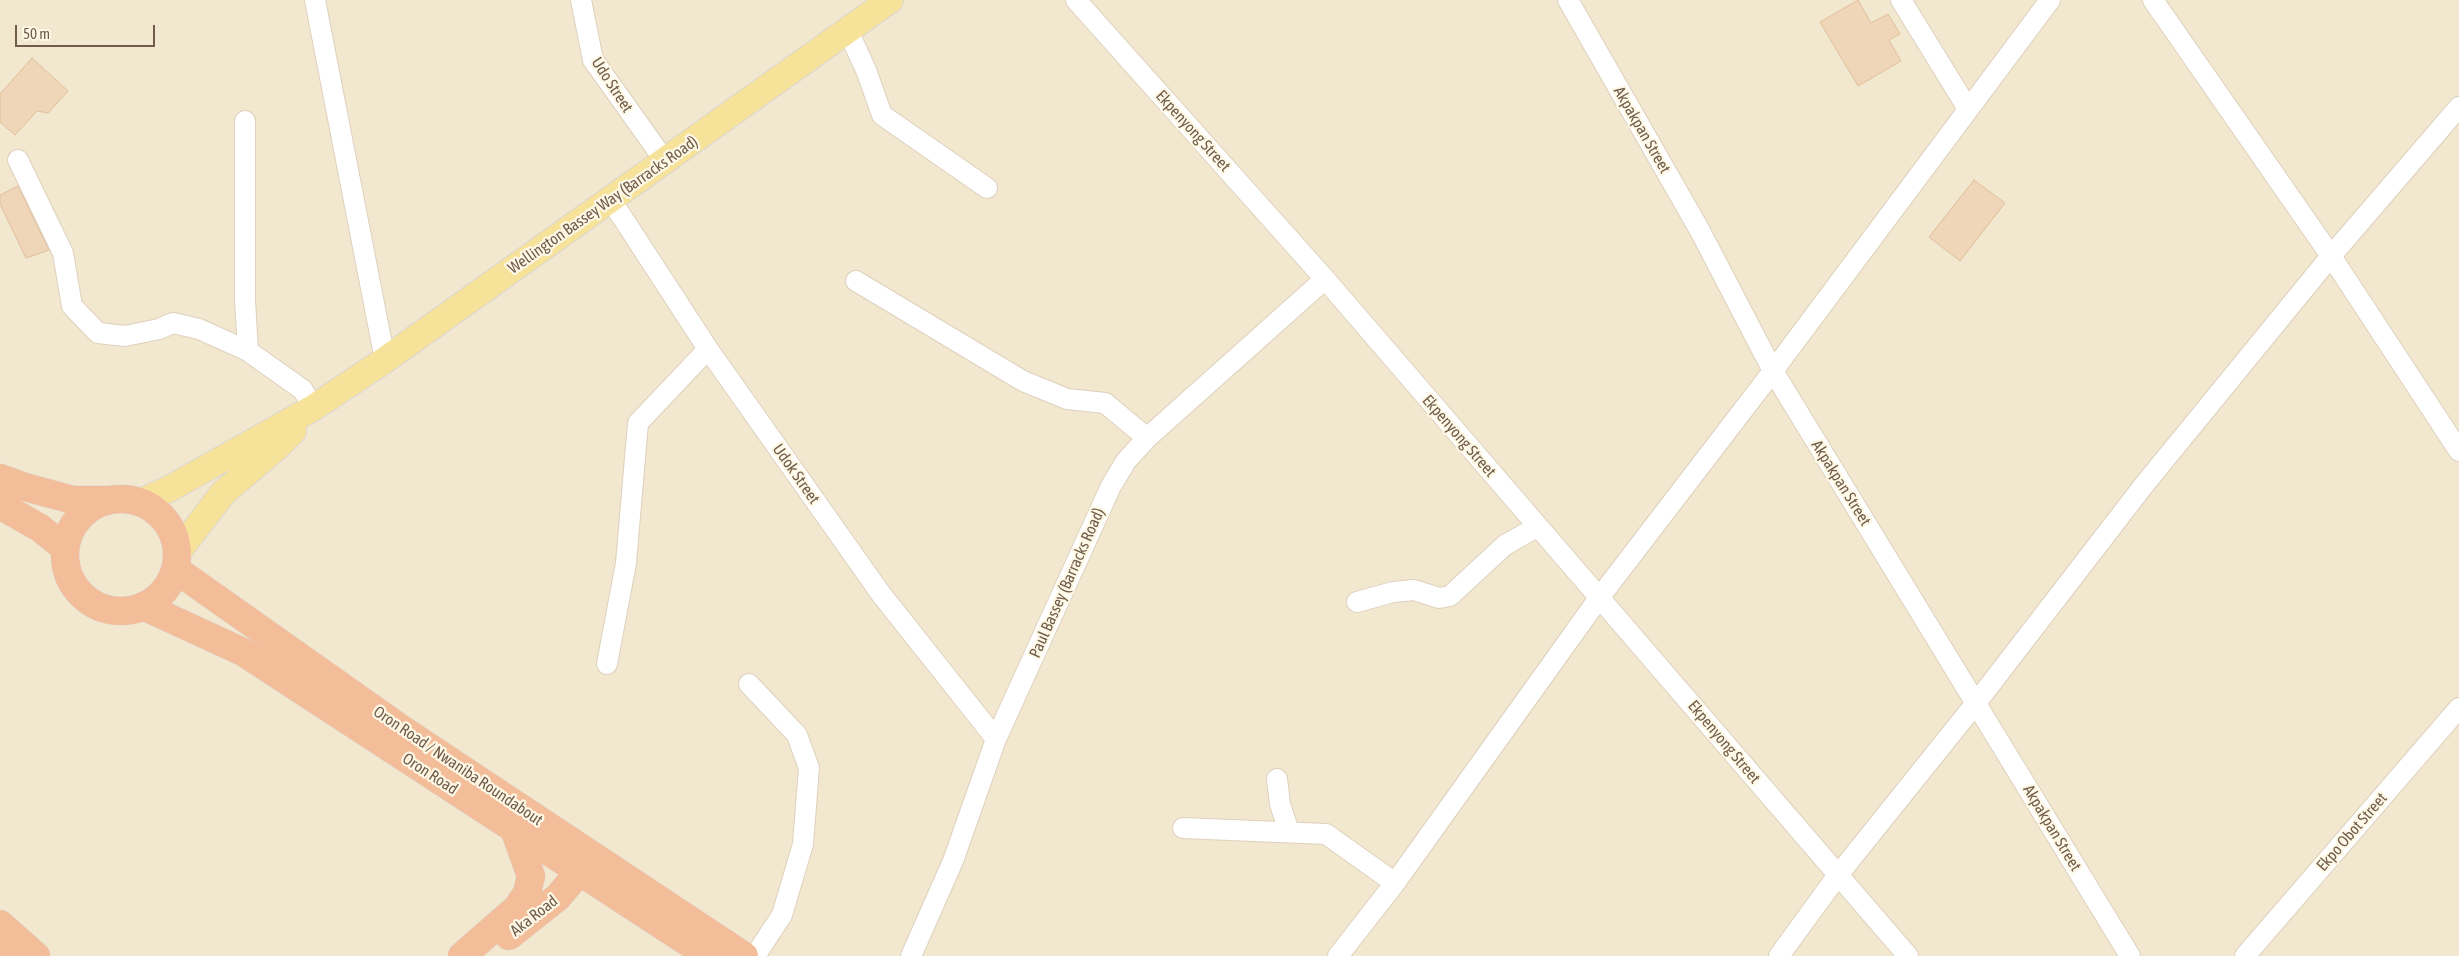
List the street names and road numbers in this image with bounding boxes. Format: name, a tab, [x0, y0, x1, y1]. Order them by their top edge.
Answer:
street label: Udo Street	[587, 54, 637, 116]
street label: Akpakpan Street	[1609, 83, 1675, 177]
street label: Ekpenyong Street	[1152, 87, 1234, 175]
street label: Wellington Bassey Way (Barracks Road)	[504, 132, 702, 278]
street label: Ekpenyong Street	[1418, 391, 1500, 481]
street label: Akpakpan Street	[1807, 437, 1875, 529]
street label: Udok Street	[768, 440, 824, 508]
street label: Paul Bassey (Barracks Road)	[1025, 505, 1109, 661]
street label: Ekpenyong Street	[1684, 697, 1764, 787]
street label: Oron Road / Nwaniba Roundabout	[370, 702, 546, 830]
street label: Oron Road	[399, 749, 461, 799]
street label: Akpakpan Street	[2019, 781, 2085, 875]
street label: Ekpo Obot Street	[2313, 789, 2391, 875]
street label: Aka Road	[506, 891, 562, 941]

